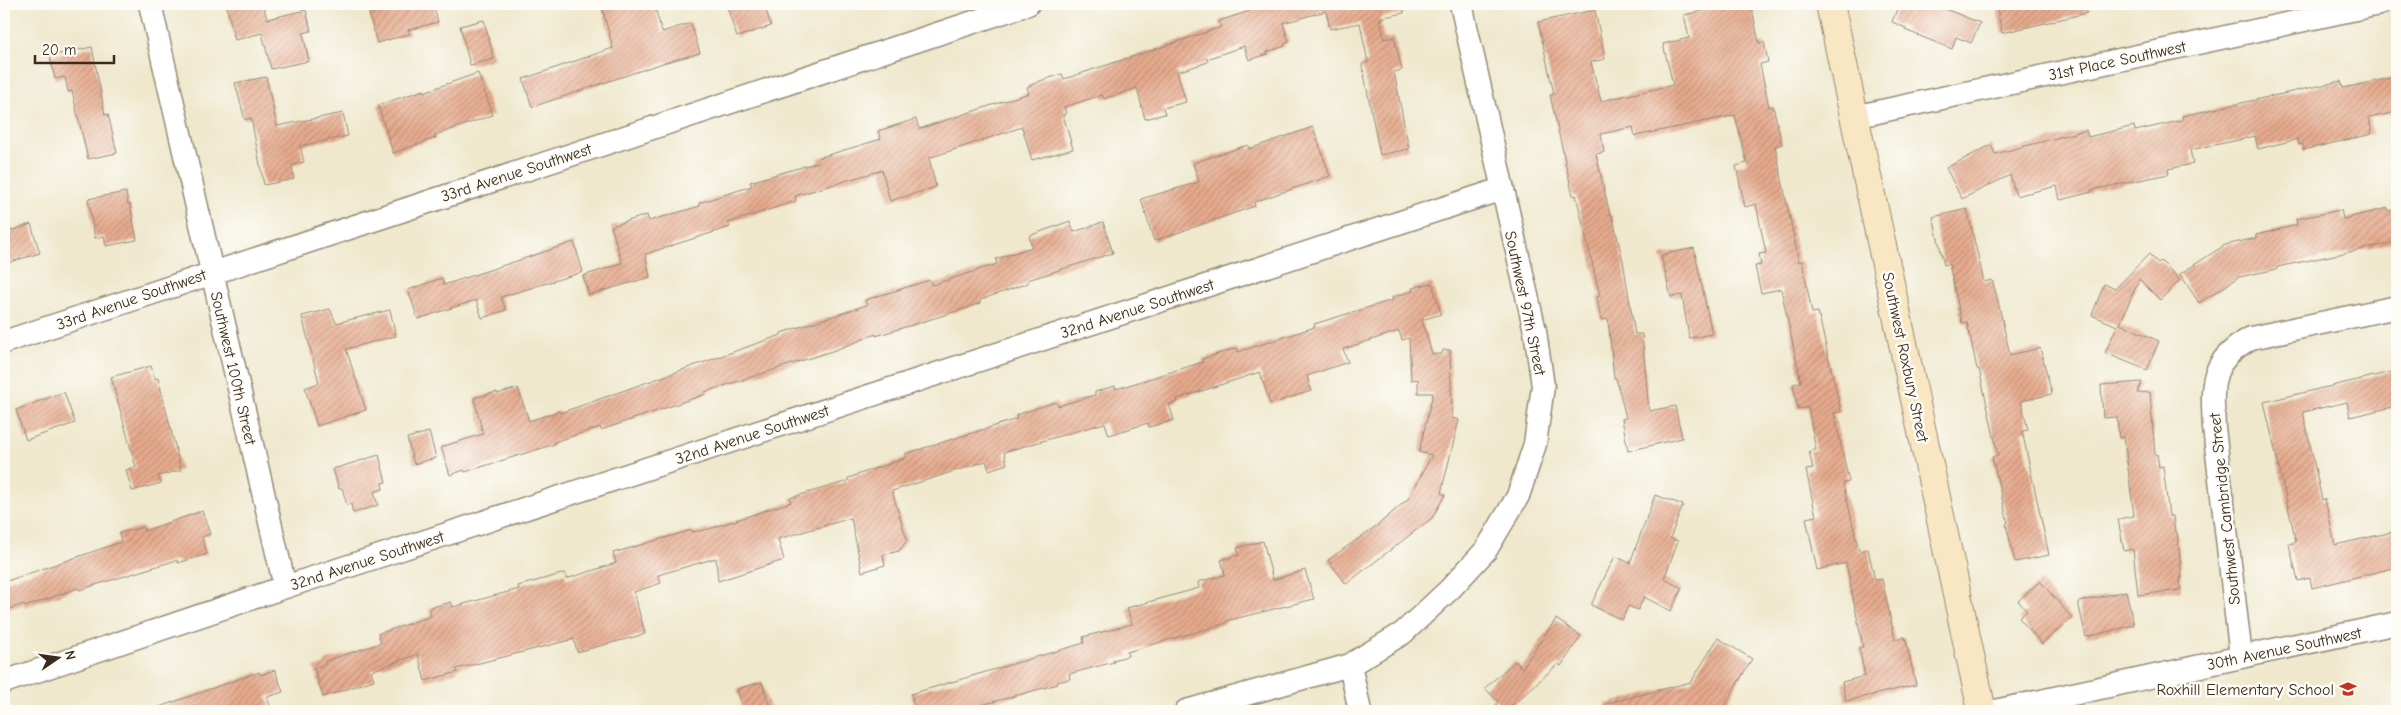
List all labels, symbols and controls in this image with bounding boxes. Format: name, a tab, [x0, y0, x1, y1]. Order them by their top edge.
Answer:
scale bar	[35, 32, 114, 64]
street label: 31st Place Southwest	[2047, 38, 2188, 84]
text: 20 m	[42, 41, 76, 59]
street label: 33rd Avenue Southwest	[439, 140, 594, 206]
street label: Southwest 97th Street	[1501, 229, 1549, 377]
street label: 33rd Avenue Southwest	[54, 266, 209, 334]
street label: Southwest Roxbury Street	[1878, 271, 1932, 444]
street label: 32nd Avenue Southwest	[1058, 275, 1217, 342]
street label: Southwest 100th Street	[207, 290, 260, 447]
street label: 32nd Avenue Southwest	[673, 401, 832, 468]
street label: Southwest Cambridge Street	[2206, 412, 2244, 606]
street label: 32nd Avenue Southwest	[288, 527, 447, 594]
street label: 30th Avenue Southwest	[2205, 624, 2364, 674]
north arrow	[32, 632, 82, 682]
text: N	[61, 649, 79, 662]
school or university icon: Roxhill Elementary School	[2338, 679, 2358, 699]
place label: Roxhill Elementary School	[2156, 681, 2334, 699]

